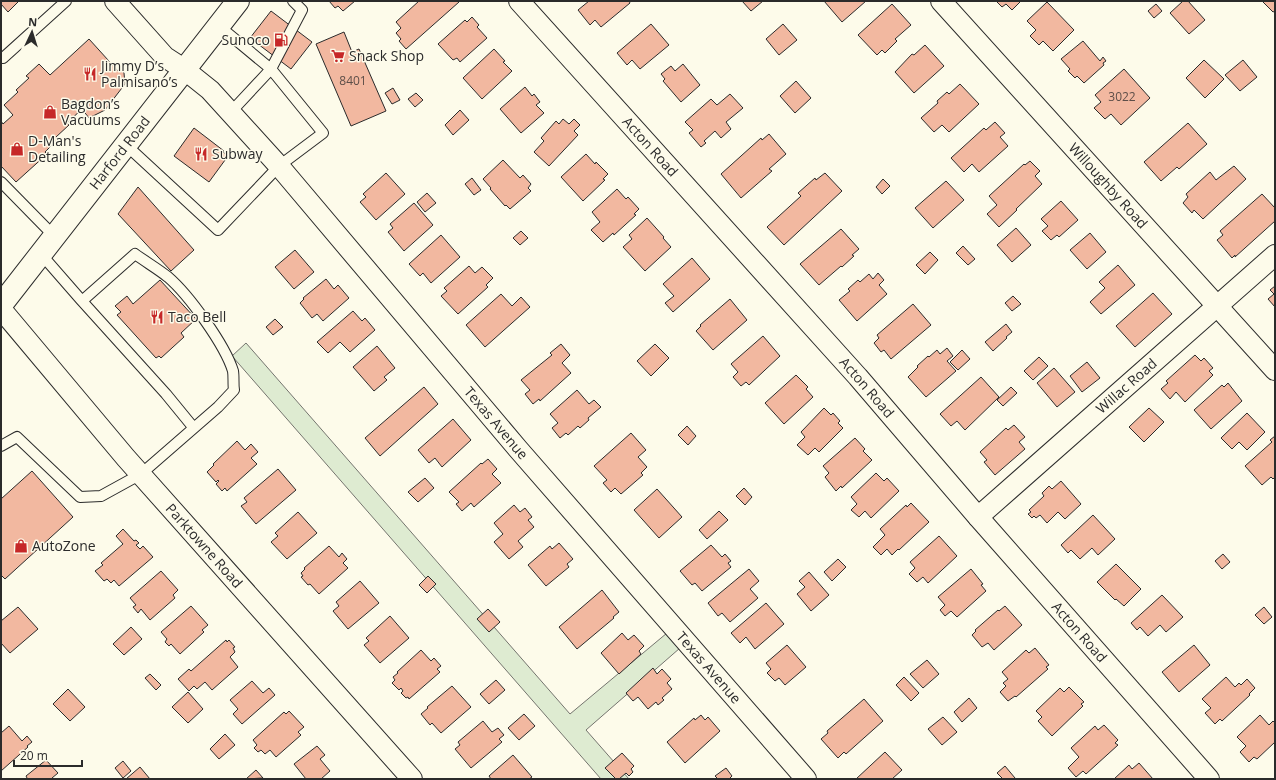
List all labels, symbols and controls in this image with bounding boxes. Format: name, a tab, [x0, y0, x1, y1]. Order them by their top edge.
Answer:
north arrow	[12, 12, 52, 52]
text: N	[28, 14, 38, 29]
place label: Sunoco	[222, 30, 270, 49]
fuel station icon: Sunoco	[273, 32, 289, 48]
place label: Snack Shop	[349, 46, 424, 65]
supermarket icon: Snack Shop	[330, 48, 346, 64]
place label: Jimmy D’s Palmisano’s	[99, 56, 178, 91]
restaurant icon: Jimmy D’s Palmisano’s	[82, 66, 98, 82]
house number: 8401	[339, 72, 367, 89]
house number: 3022	[1108, 88, 1136, 105]
place label: Bagdon’s Vacuums	[61, 94, 121, 129]
shop icon: Bagdon’s Vacuums	[42, 104, 58, 120]
street label: Harford Road	[85, 112, 154, 193]
street label: Acton Road	[619, 112, 683, 180]
place label: D-Man's Detailing	[28, 131, 86, 166]
street label: Willoughby Road	[1065, 138, 1152, 232]
shop icon: D-Man's Detailing	[9, 141, 25, 157]
place label: Subway	[212, 144, 263, 163]
restaurant icon: Subway	[193, 146, 209, 162]
place label: Taco Bell	[168, 307, 226, 326]
restaurant icon: Taco Bell	[149, 309, 165, 325]
street label: Acton Road	[836, 353, 899, 422]
street label: Willac Road	[1092, 354, 1161, 418]
street label: Texas Avenue	[460, 382, 533, 463]
street label: Parktowne Road	[162, 499, 247, 592]
place label: AutoZone	[32, 536, 96, 555]
shop icon: AutoZone	[13, 538, 29, 554]
street label: Acton Road	[1048, 597, 1112, 666]
street label: Texas Avenue	[672, 627, 746, 707]
scale bar	[14, 742, 82, 768]
text: 20 m	[20, 747, 48, 764]

